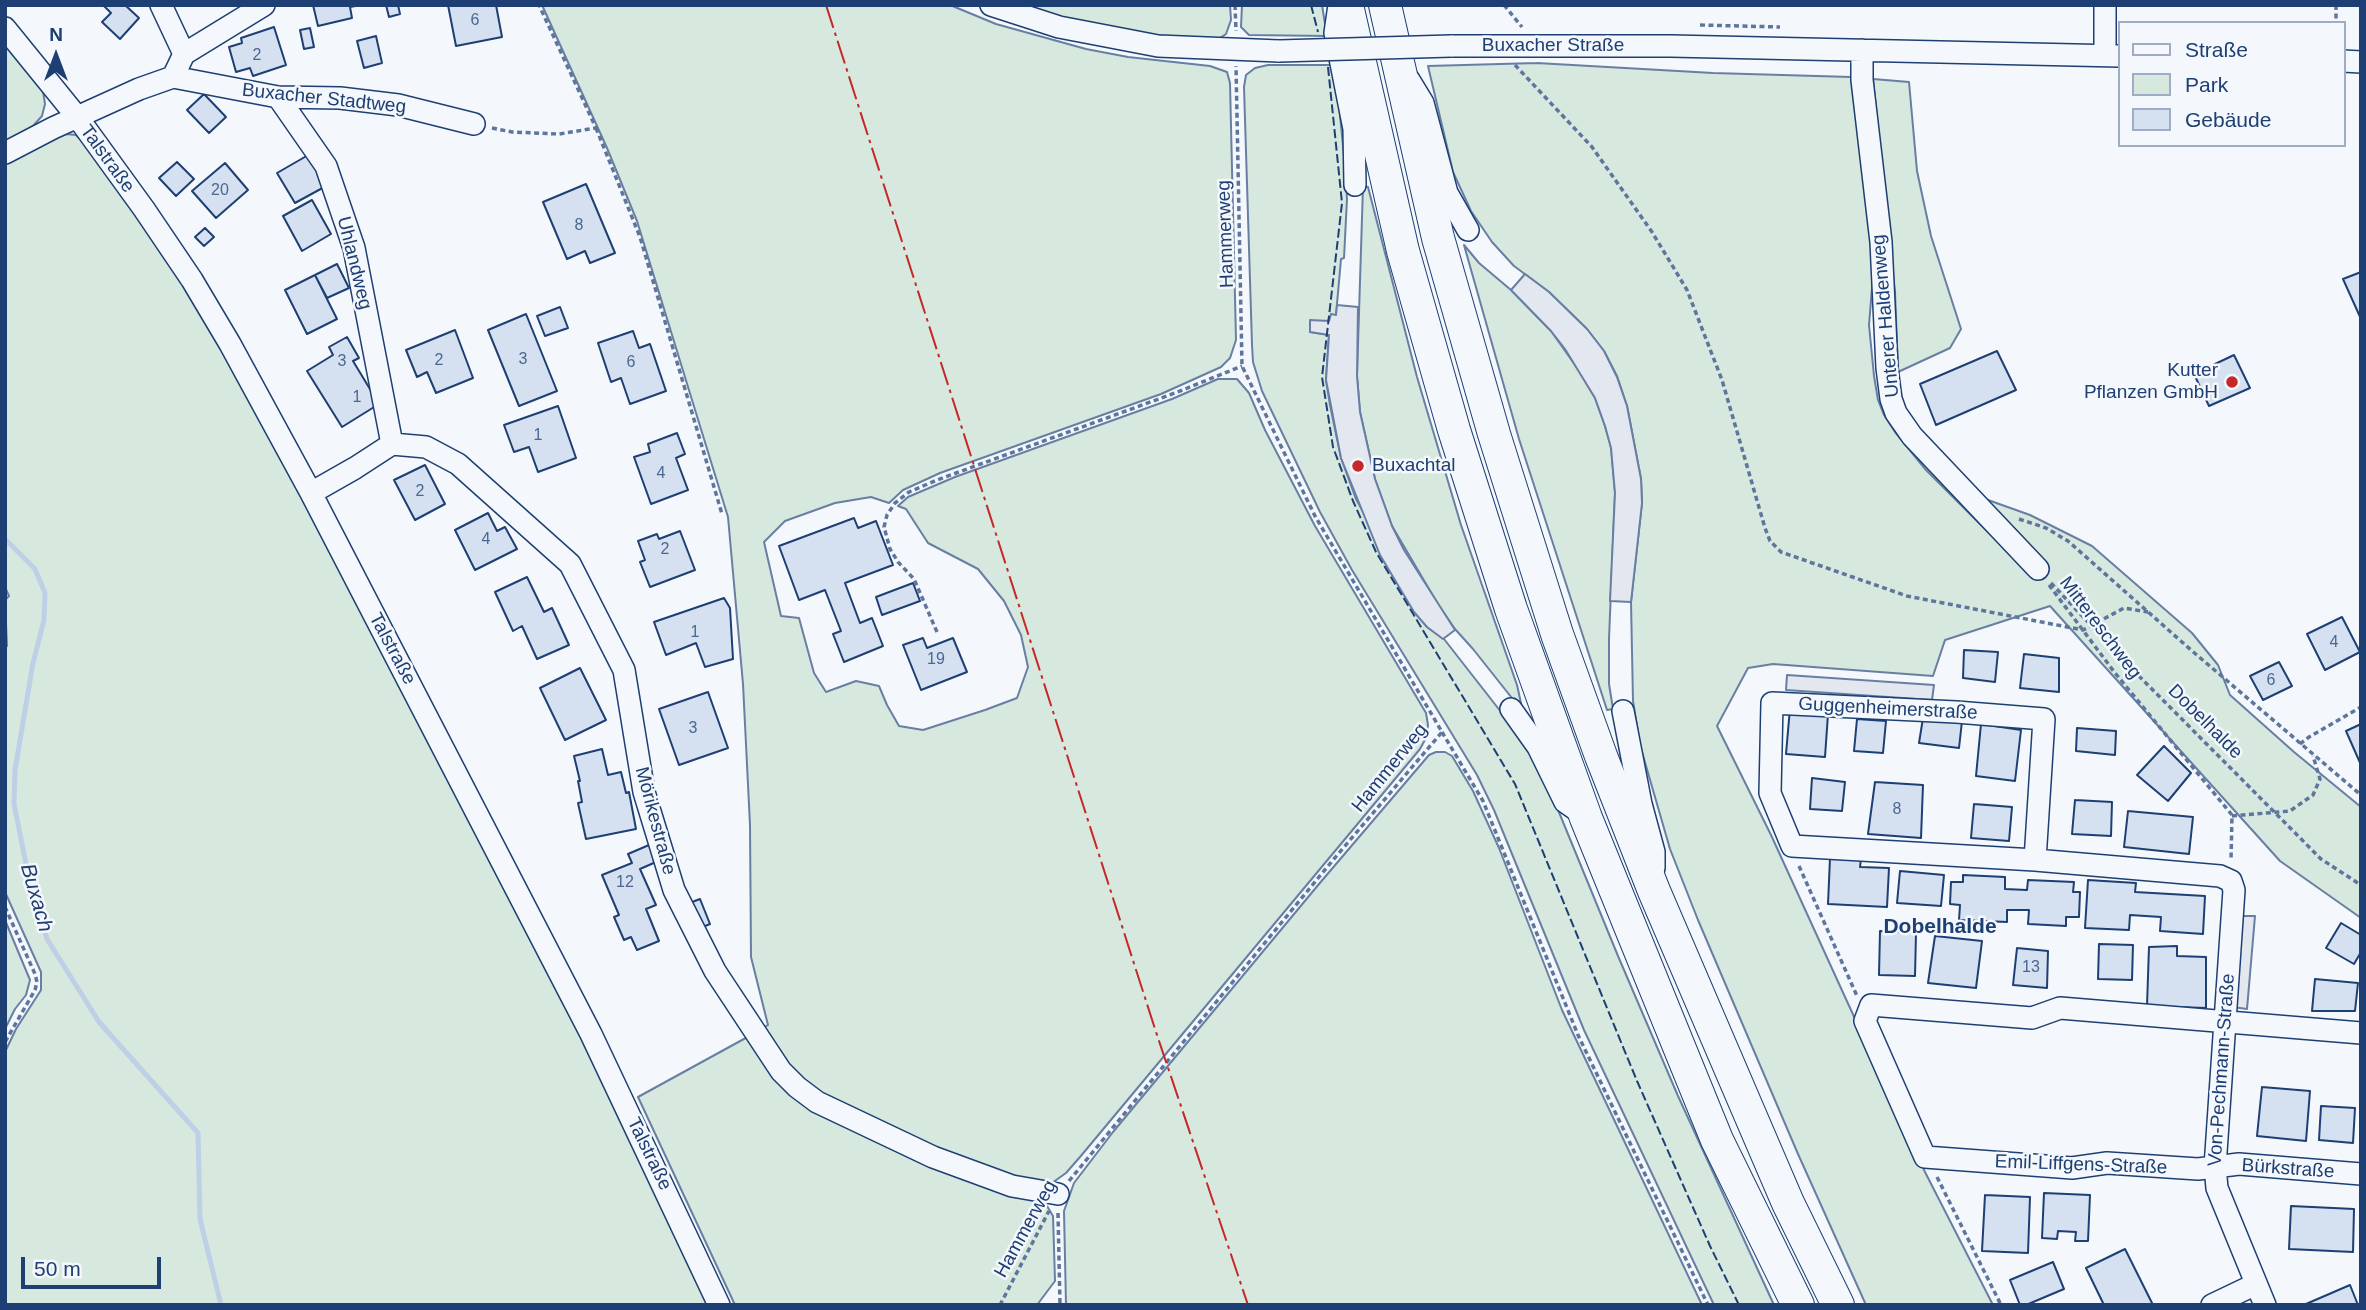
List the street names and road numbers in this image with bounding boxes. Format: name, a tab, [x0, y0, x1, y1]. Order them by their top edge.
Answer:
street label: Buxacher Straße	[1482, 35, 1624, 57]
street label: Buxacher Stadtweg	[241, 79, 407, 119]
street label: Talstraße	[75, 121, 139, 197]
street label: Hammerweg	[1213, 180, 1239, 288]
street label: Uhlandweg	[331, 214, 377, 312]
street label: Unterer Haldenweg	[1868, 233, 1904, 399]
street label: Mittereschweg	[2054, 572, 2146, 684]
street label: Talstraße	[364, 609, 420, 689]
street label: Dobelhalde	[2163, 680, 2247, 764]
street label: Guggenheimerstraße	[1798, 693, 1978, 725]
street label: Hammerweg	[1347, 719, 1433, 817]
street label: Mörikestraße	[630, 765, 680, 877]
street label: Von-Pechmann-Straße	[2204, 973, 2240, 1167]
street label: Talstraße	[622, 1114, 676, 1194]
street label: Emil-Liffgens-Straße	[1994, 1151, 2168, 1179]
street label: Bürkstraße	[2241, 1154, 2335, 1184]
street label: Hammerweg	[990, 1176, 1062, 1282]

